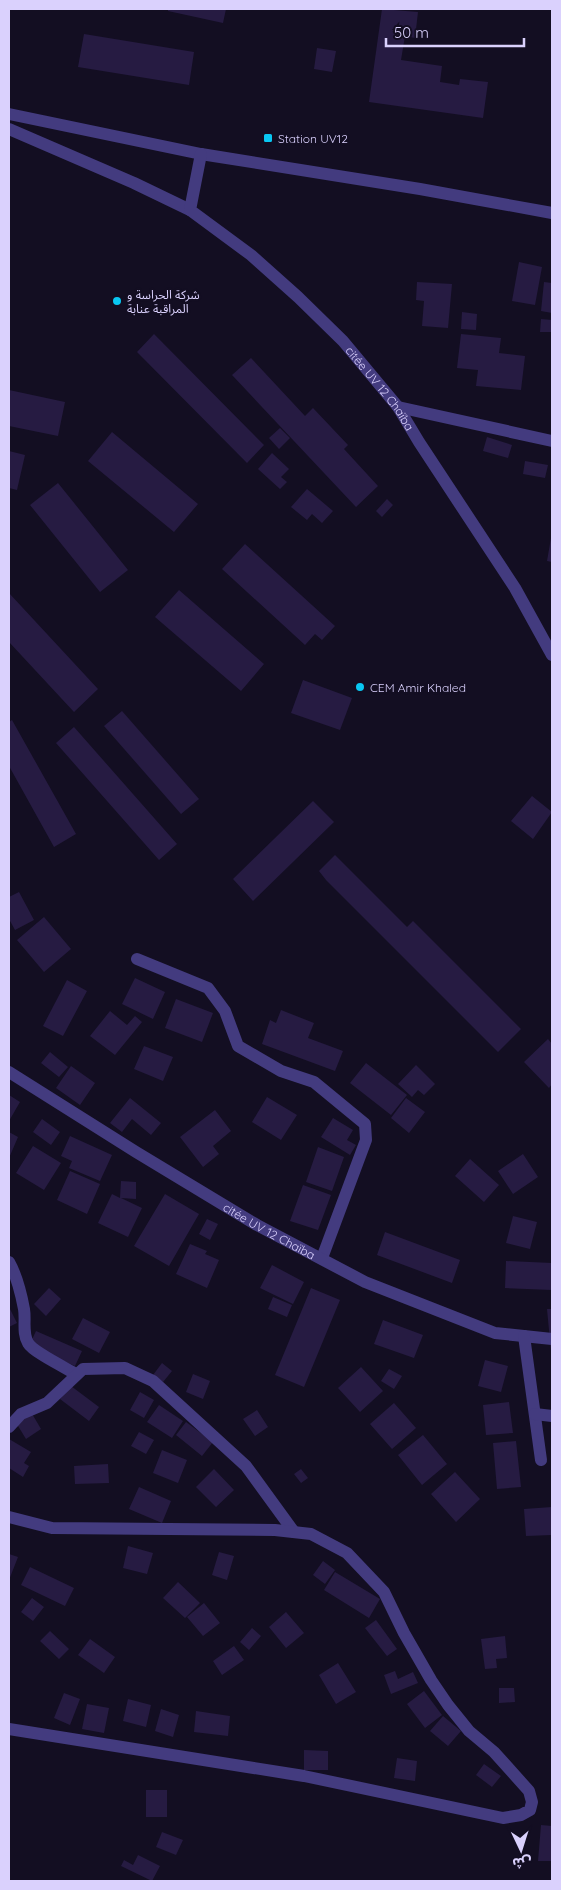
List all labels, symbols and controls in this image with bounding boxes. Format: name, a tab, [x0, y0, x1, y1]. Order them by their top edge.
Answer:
scale bar	[386, 15, 524, 47]
text: 50 m	[394, 23, 429, 42]
place label: Station UV12	[278, 131, 348, 146]
marker: Station UV12	[262, 132, 274, 144]
place label: شركة الحراسة و المراقبة عنابة	[127, 287, 200, 316]
marker: شركة الحراسة و المراقبة عنابة	[111, 295, 123, 307]
street label: citée UV 12 Chaïba	[343, 343, 418, 433]
place label: CEM Amir Khaled	[370, 680, 466, 695]
marker: CEM Amir Khaled	[354, 681, 366, 693]
street label: citée UV 12 Chaïba	[221, 1199, 318, 1262]
north arrow	[496, 1825, 546, 1875]
text: ش	[512, 1853, 532, 1873]

